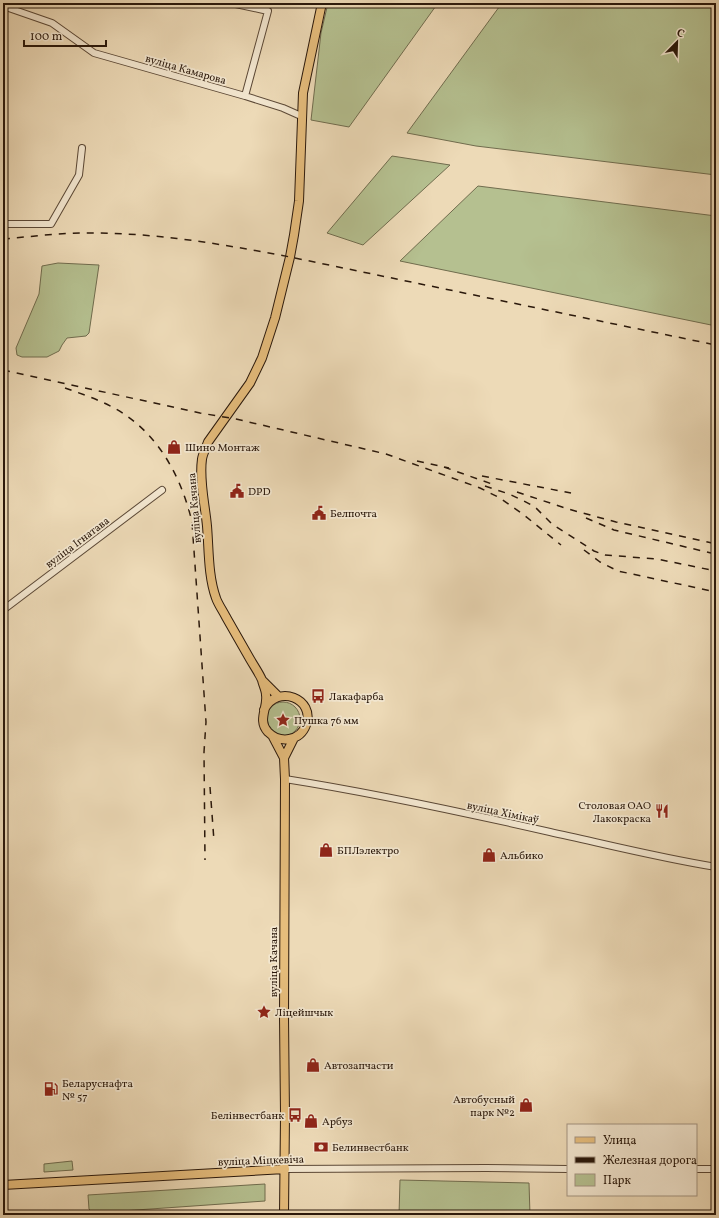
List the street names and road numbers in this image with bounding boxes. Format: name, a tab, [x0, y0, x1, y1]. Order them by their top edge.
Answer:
street label: вуліца Камарова	[143, 52, 228, 89]
street label: вуліца Качана	[185, 472, 206, 544]
street label: вуліца Ігнатава	[43, 514, 114, 572]
street label: вуліца Хімікаў	[466, 799, 540, 828]
street label: вуліца Качана	[267, 926, 282, 997]
street label: вуліца Міцкевіча	[218, 1152, 305, 1170]

